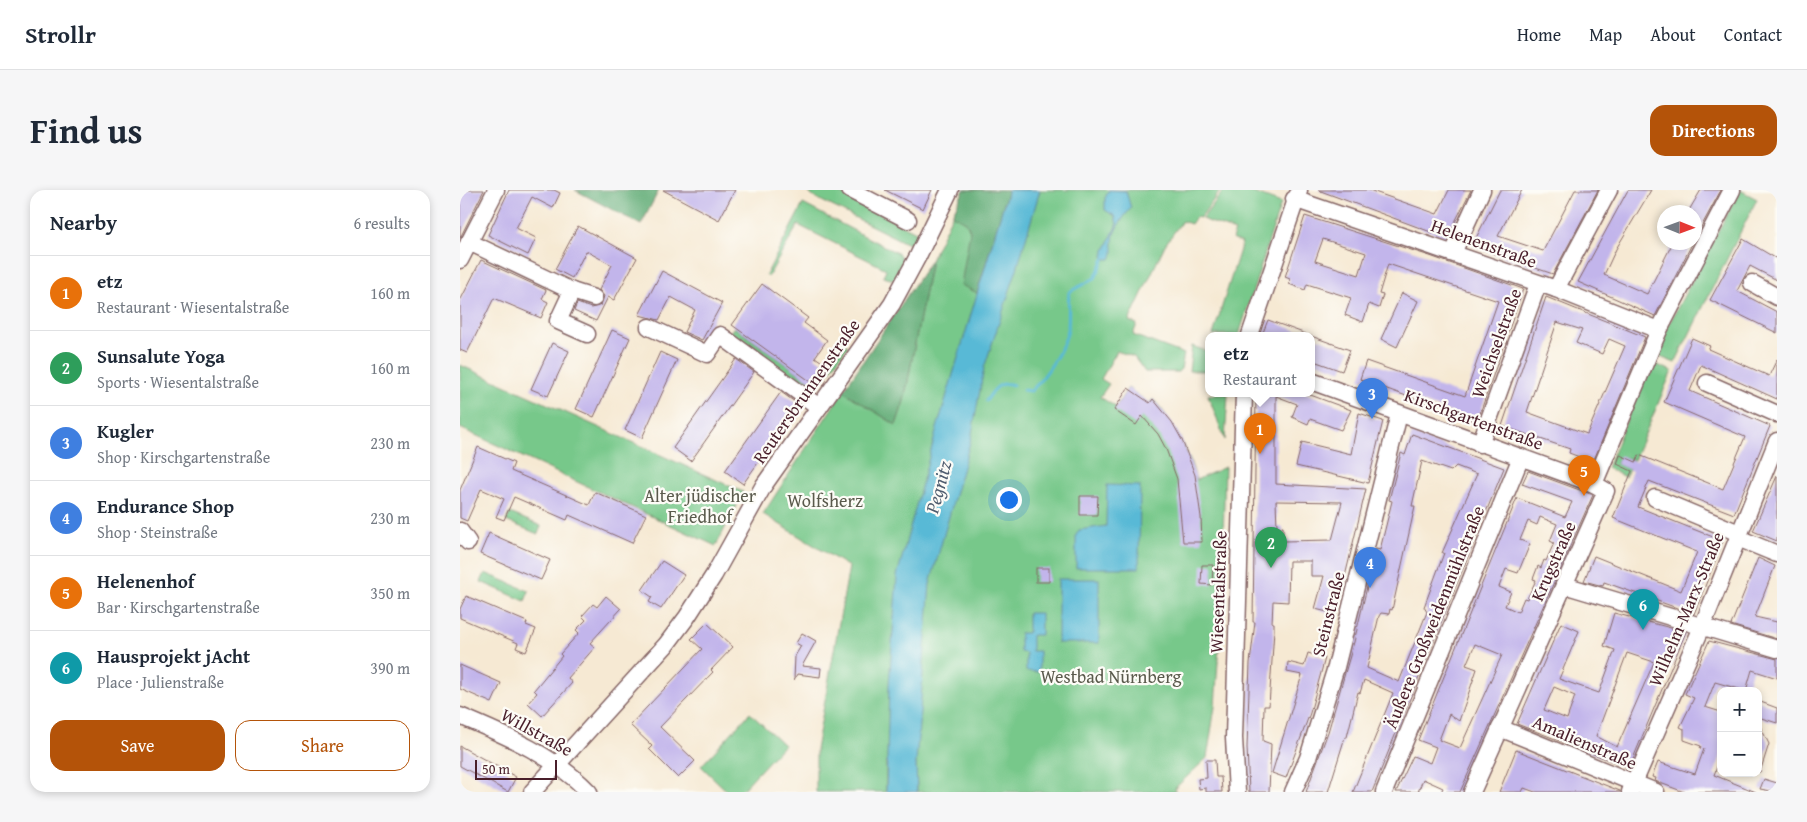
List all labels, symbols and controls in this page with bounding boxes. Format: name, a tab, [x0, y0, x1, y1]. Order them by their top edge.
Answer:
text: Strollr	[25, 17, 96, 52]
text: Home	[1517, 21, 1561, 48]
text: Map	[1589, 21, 1622, 48]
text: About	[1650, 21, 1696, 48]
text: Contact	[1724, 21, 1782, 48]
text: Find us	[30, 105, 143, 156]
button: Directions	[1650, 105, 1777, 156]
north arrow	[1657, 205, 1702, 250]
text: Nearby	[50, 207, 117, 238]
text: 6 results	[353, 211, 410, 235]
street label: Helenenstraße	[1427, 211, 1541, 275]
text: etz	[97, 267, 123, 295]
text: 1	[62, 281, 70, 305]
text: 160 m	[370, 281, 410, 305]
street label: Weichselstraße	[1464, 284, 1528, 402]
text: Restaurant · Wiesentalstraße	[97, 295, 289, 319]
street label: Reutersbrunnenstraße	[746, 313, 866, 469]
popup	[1205, 332, 1315, 397]
text: etz	[1223, 339, 1249, 367]
text: Sunsalute Yoga	[97, 342, 225, 370]
text: 2	[62, 356, 70, 380]
text: 160 m	[370, 356, 410, 380]
text: Restaurant	[1223, 367, 1297, 391]
text: Sports · Wiesentalstraße	[97, 370, 259, 394]
pin: 3	[1356, 378, 1388, 419]
street label: Kirschgartenstraße	[1401, 381, 1547, 457]
pin: 1	[1244, 413, 1276, 454]
text: Kugler	[97, 417, 154, 445]
text: 3	[62, 431, 70, 455]
text: 230 m	[370, 431, 410, 455]
text: Shop · Kirschgartenstraße	[97, 445, 270, 469]
pin: 5	[1568, 455, 1600, 496]
water label: Pegnitz	[917, 457, 959, 517]
park label: Alter jüdischer Friedhof	[644, 482, 757, 530]
park label: Wolfsherz	[787, 487, 863, 514]
your location	[996, 487, 1022, 513]
text: Endurance Shop	[97, 492, 234, 520]
street label: Äußere Großweidenmühlstraße	[1377, 501, 1491, 733]
text: 4	[62, 506, 70, 530]
text: 230 m	[370, 506, 410, 530]
street label: Krugstraße	[1523, 517, 1583, 605]
text: Shop · Steinstraße	[97, 520, 218, 544]
pin: 2	[1255, 527, 1287, 568]
street label: Wilhelm-Marx-Straße	[1641, 527, 1731, 691]
street label: Wiesentalstraße	[1202, 530, 1234, 654]
pin: 4	[1354, 547, 1386, 588]
text: Helenenhof	[97, 567, 194, 595]
street label: Steinstraße	[1304, 569, 1352, 659]
text: 5	[62, 581, 70, 605]
text: 350 m	[370, 581, 410, 605]
pin: 6	[1627, 589, 1659, 630]
text: Bar · Kirschgartenstraße	[97, 595, 260, 619]
text: Hausprojekt jAcht	[97, 642, 250, 670]
text: 6	[62, 656, 70, 680]
text: 390 m	[370, 656, 410, 680]
park label: Westbad Nürnberg	[1040, 663, 1182, 690]
text: Place · Julienstraße	[97, 670, 224, 694]
map controls	[1717, 687, 1762, 777]
button: +	[1717, 687, 1762, 732]
street label: Willstraße	[496, 701, 578, 763]
street label: Amalienstraße	[1529, 708, 1641, 776]
button: Save	[50, 720, 225, 771]
button: Share	[235, 720, 410, 771]
button: −	[1717, 732, 1762, 777]
scale bar	[475, 757, 558, 780]
text: 50 m	[482, 759, 510, 779]

